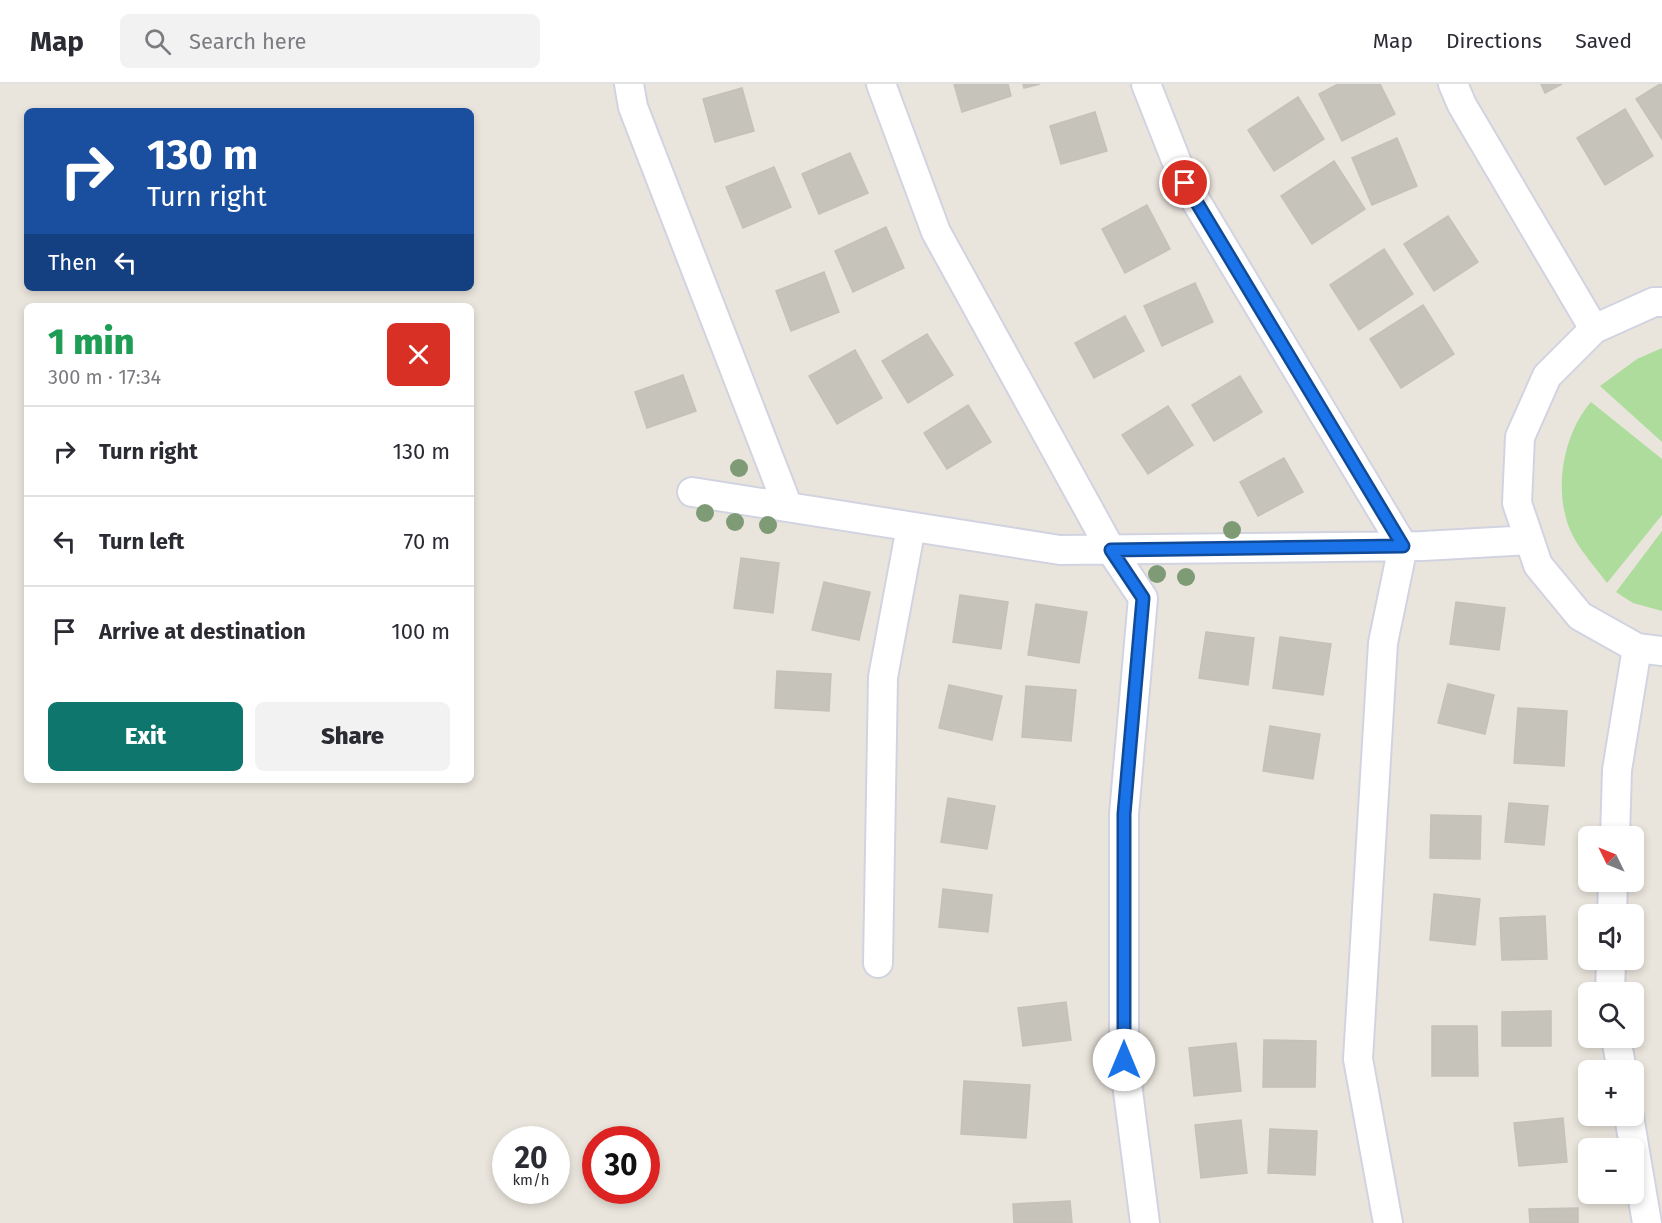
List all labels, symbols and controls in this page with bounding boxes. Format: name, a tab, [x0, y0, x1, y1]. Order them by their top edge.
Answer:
search box	[120, 14, 540, 68]
text: Map	[30, 25, 84, 58]
icon: search	[141, 25, 174, 58]
text: Search here	[189, 28, 307, 55]
text: Map	[1373, 28, 1413, 54]
text: Directions	[1446, 28, 1542, 54]
text: Saved	[1575, 28, 1632, 54]
text: 130 m	[147, 130, 258, 180]
icon: right	[48, 132, 126, 210]
pin	[1159, 157, 1210, 208]
icon: arrive	[1168, 166, 1201, 199]
text: Turn right	[147, 181, 267, 213]
icon: left	[109, 246, 142, 279]
text: Then	[48, 249, 97, 276]
text: 1 min	[48, 320, 134, 364]
button: close	[387, 323, 450, 386]
text: 300 m · 17:34	[48, 365, 161, 389]
icon: right	[48, 435, 81, 468]
text: Turn right	[99, 438, 198, 465]
text: 130 m	[393, 438, 450, 465]
icon: left	[48, 525, 81, 558]
text: Turn left	[99, 528, 184, 555]
text: 70 m	[404, 528, 450, 555]
icon: arrive	[48, 615, 81, 648]
text: Arrive at destination	[99, 618, 306, 645]
text: 100 m	[391, 618, 450, 645]
button: Exit	[48, 702, 243, 771]
button: Share	[255, 702, 450, 771]
north arrow	[1578, 826, 1644, 892]
map controls	[1578, 826, 1644, 1204]
button: sound	[1578, 904, 1644, 970]
button: search	[1578, 982, 1644, 1048]
position arrow	[1092, 1028, 1156, 1092]
button: +	[1578, 1060, 1644, 1126]
speed limit sign: 30	[582, 1126, 660, 1204]
button: −	[1578, 1138, 1644, 1204]
text: 20	[514, 1140, 548, 1176]
text: km/h	[512, 1171, 550, 1189]

